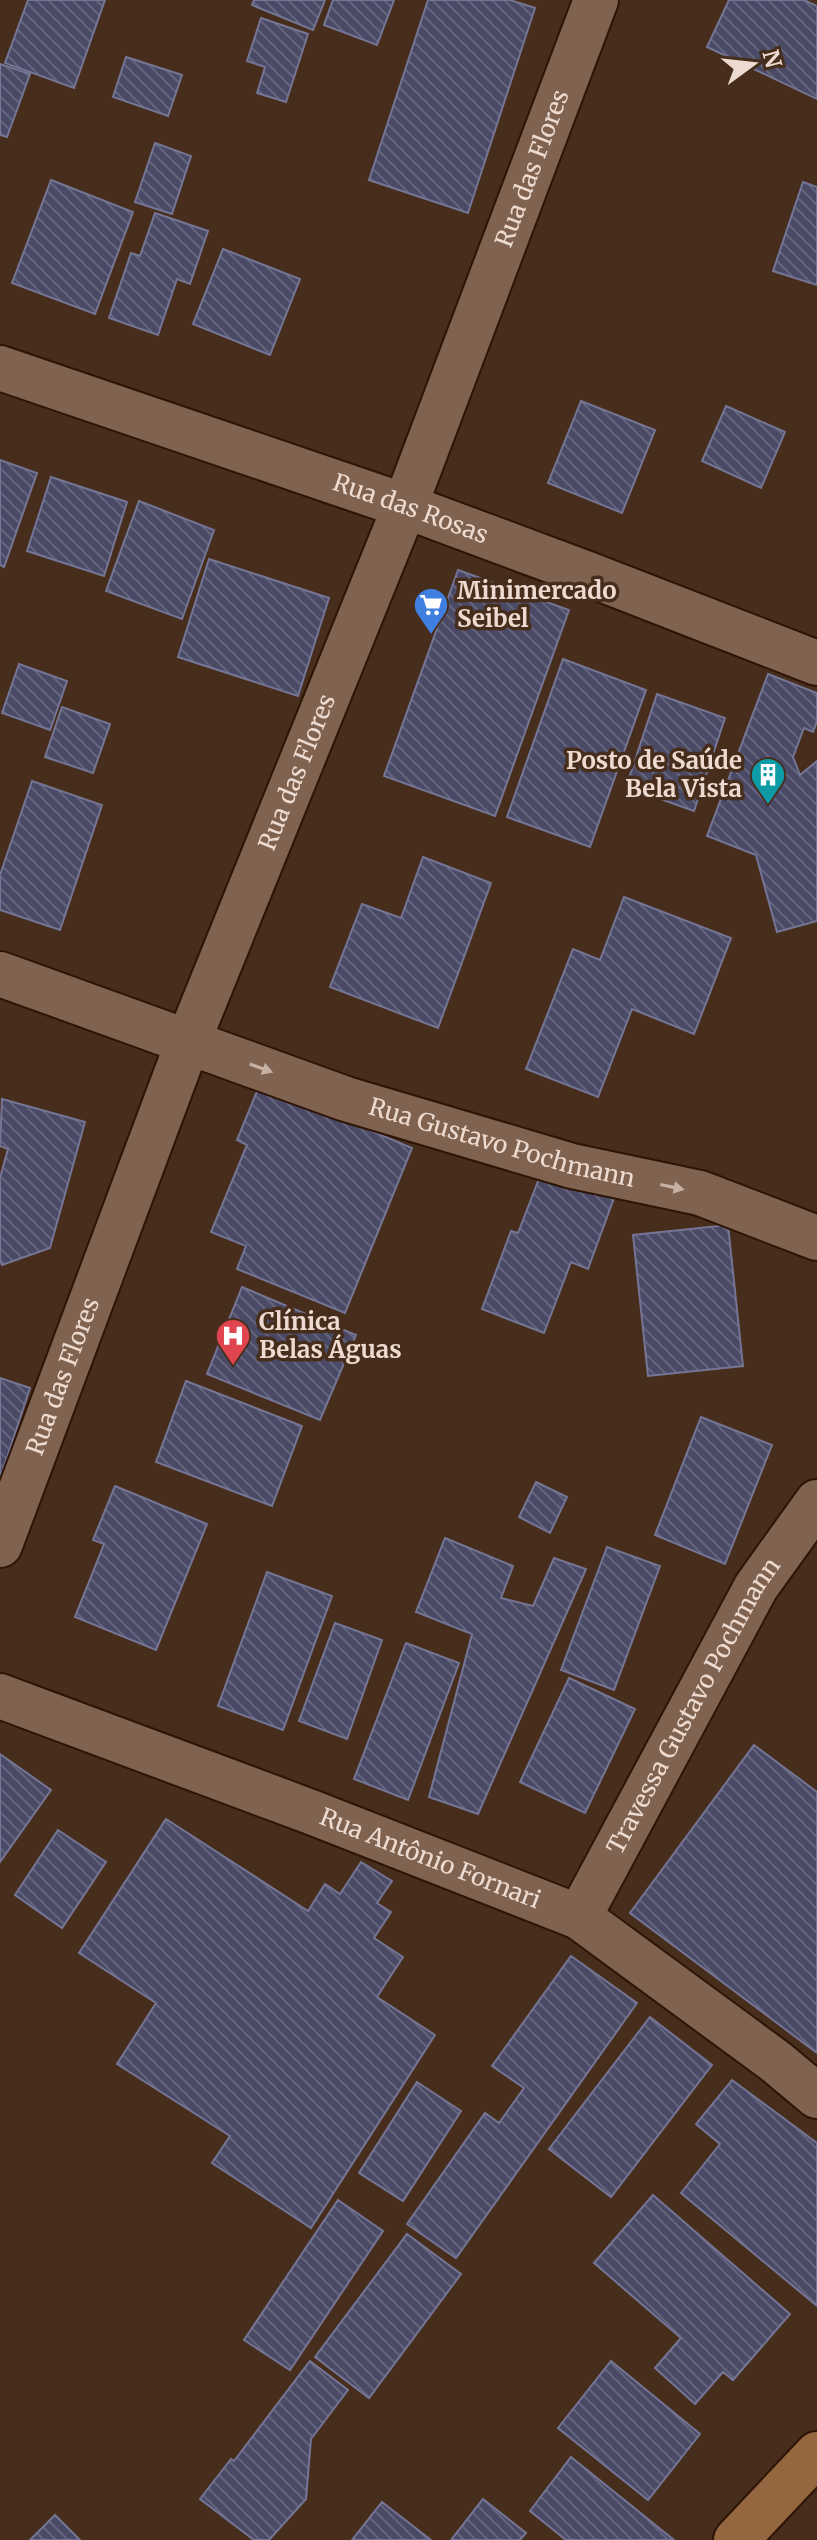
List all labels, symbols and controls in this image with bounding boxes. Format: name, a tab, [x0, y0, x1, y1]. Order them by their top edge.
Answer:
north arrow	[713, 24, 793, 104]
text: N	[757, 47, 788, 71]
street label: Rua das Flores	[488, 85, 576, 251]
street label: Rua das Rosas	[329, 467, 493, 551]
place label: Minimercado Seibel	[457, 575, 616, 634]
supermarket icon: Minimercado Seibel	[412, 586, 450, 636]
street label: Rua das Flores	[251, 689, 342, 855]
place label: Posto de Saúde Bela Vista	[566, 745, 742, 804]
building icon: Posto de Saúde Bela Vista	[749, 756, 787, 806]
one-way arrow	[249, 1062, 273, 1075]
street label: Rua Gustavo Pochmann	[365, 1091, 638, 1194]
one-way arrow	[659, 1181, 684, 1194]
street label: Rua das Flores	[19, 1293, 106, 1459]
place label: Clínica Belas Águas	[259, 1306, 402, 1365]
hospital icon: Clínica Belas Águas	[214, 1317, 252, 1367]
street label: Travessa Gustavo Pochmann	[600, 1551, 787, 1860]
street label: Rua Antônio Fornari	[316, 1801, 546, 1916]

